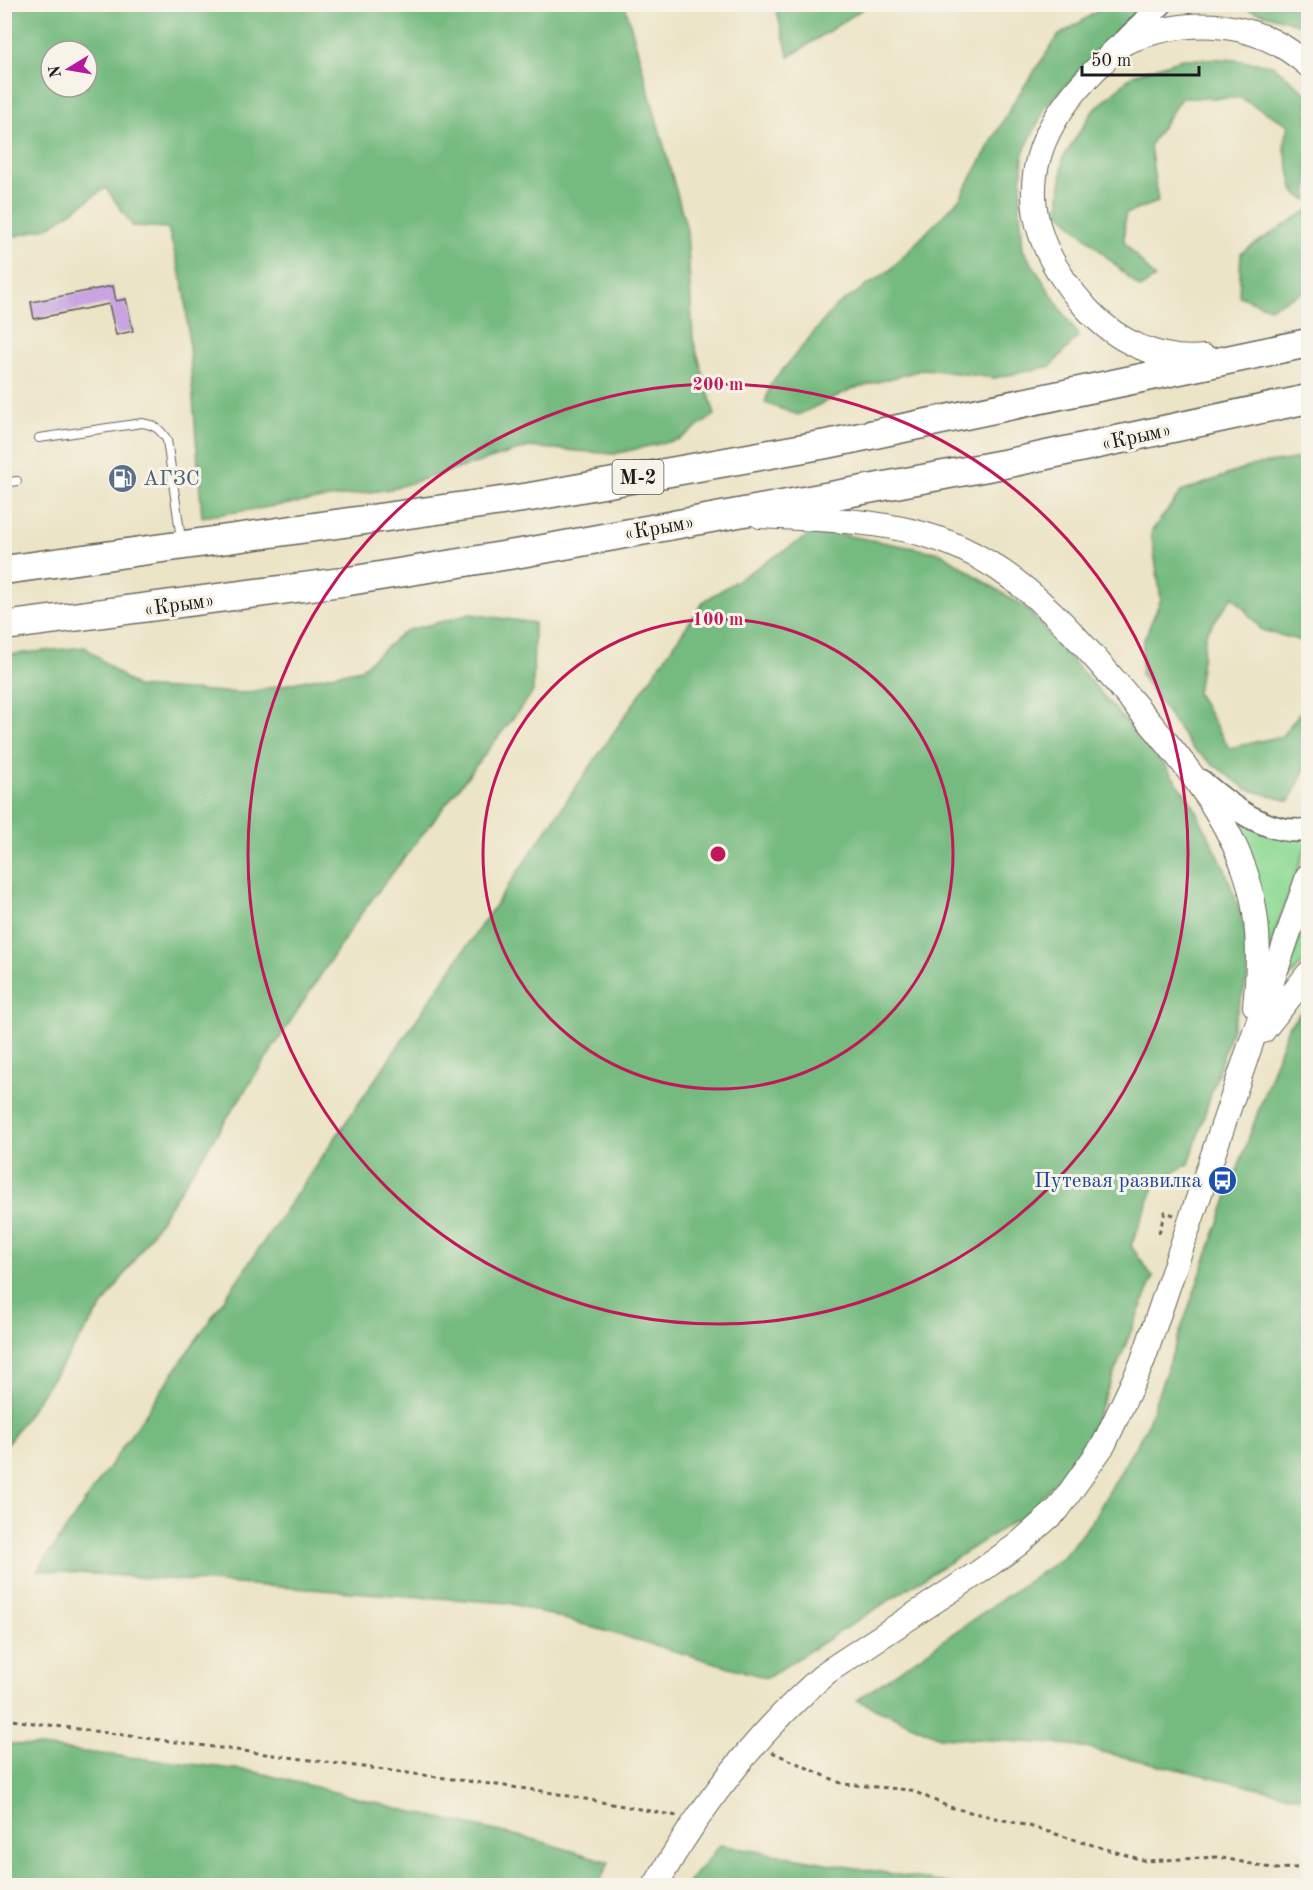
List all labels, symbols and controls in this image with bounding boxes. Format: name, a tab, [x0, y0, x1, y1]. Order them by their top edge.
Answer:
north arrow	[39, 39, 99, 99]
scale bar	[1082, 39, 1199, 77]
text: 50 m	[1091, 52, 1131, 70]
text: N	[47, 63, 65, 79]
text: 200 m	[693, 376, 743, 394]
street label: «Крым»	[1099, 420, 1173, 455]
road number: М-2	[612, 460, 664, 494]
fuel station icon: АГЗС	[106, 462, 138, 494]
place label: АГЗС	[143, 469, 200, 490]
street label: «Крым»	[622, 512, 696, 545]
street label: «Крым»	[142, 590, 216, 621]
text: 100 m	[693, 611, 743, 629]
centre of rings	[708, 844, 728, 864]
bus stop icon: Путевая развилка	[1207, 1164, 1239, 1196]
place label: Путевая развилка	[1034, 1171, 1202, 1192]

